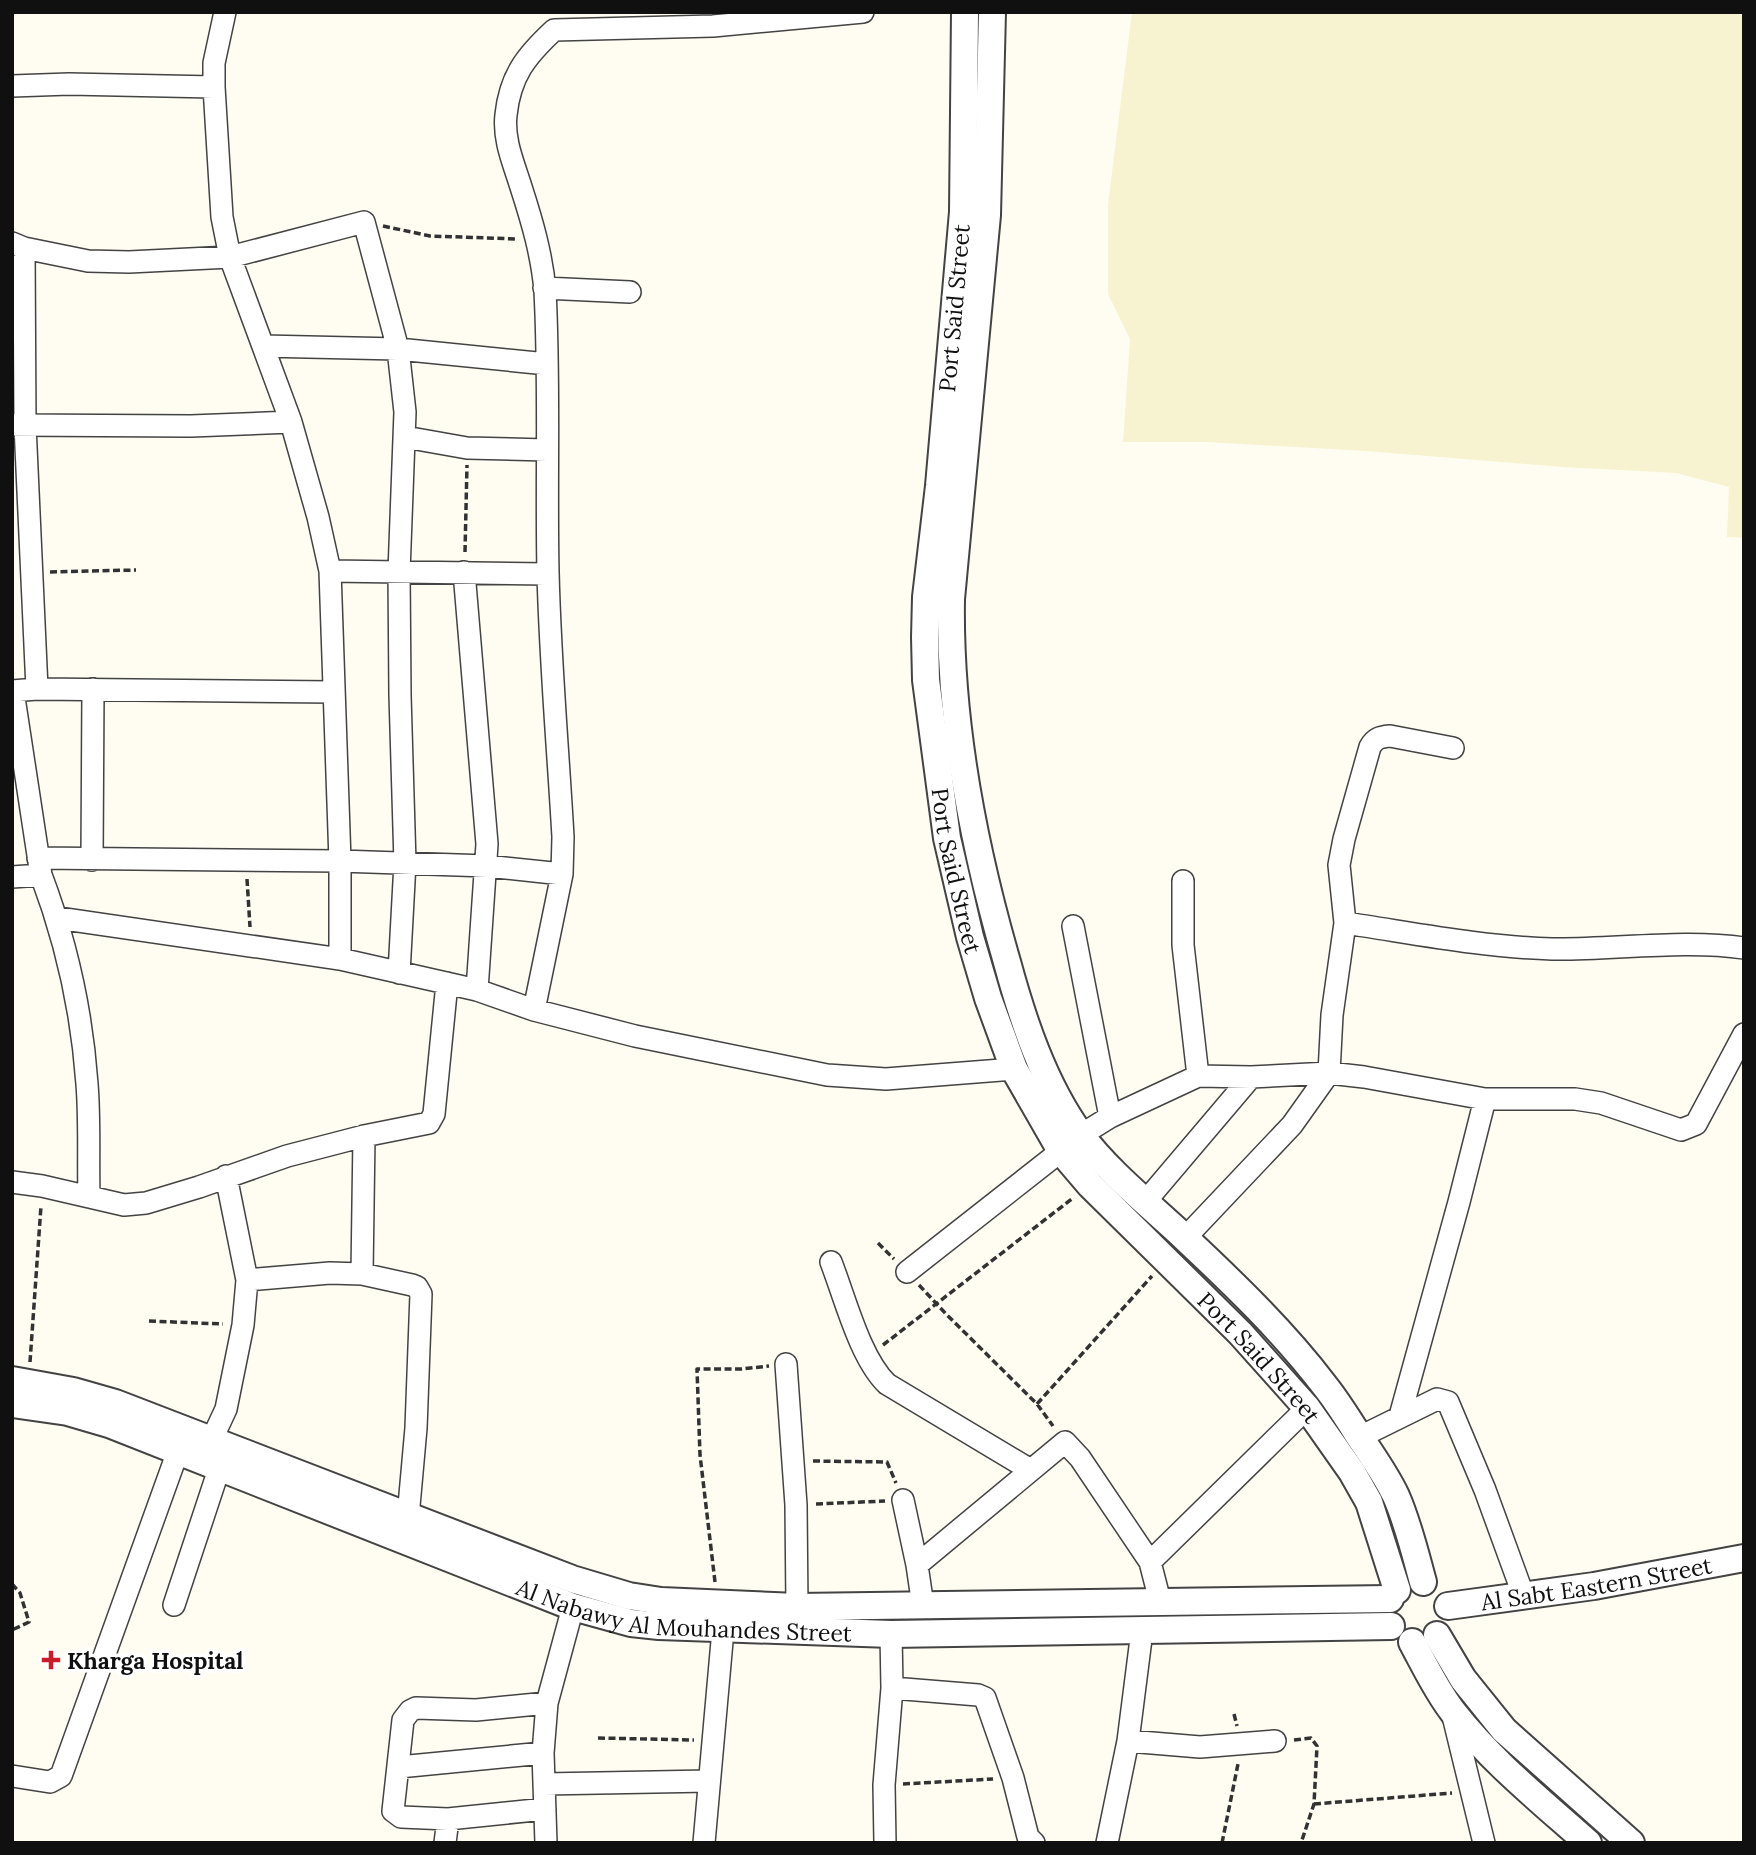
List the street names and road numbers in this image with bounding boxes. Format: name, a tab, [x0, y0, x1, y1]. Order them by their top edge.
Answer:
street label: Port Said Street	[932, 223, 976, 393]
street label: Port Said Street	[926, 786, 989, 957]
street label: Port Said Street	[1192, 1285, 1327, 1429]
street label: Al Sabt Eastern Street	[1478, 1550, 1714, 1616]
street label: Al Nabawy Al Mouhandes Street	[512, 1571, 852, 1647]

